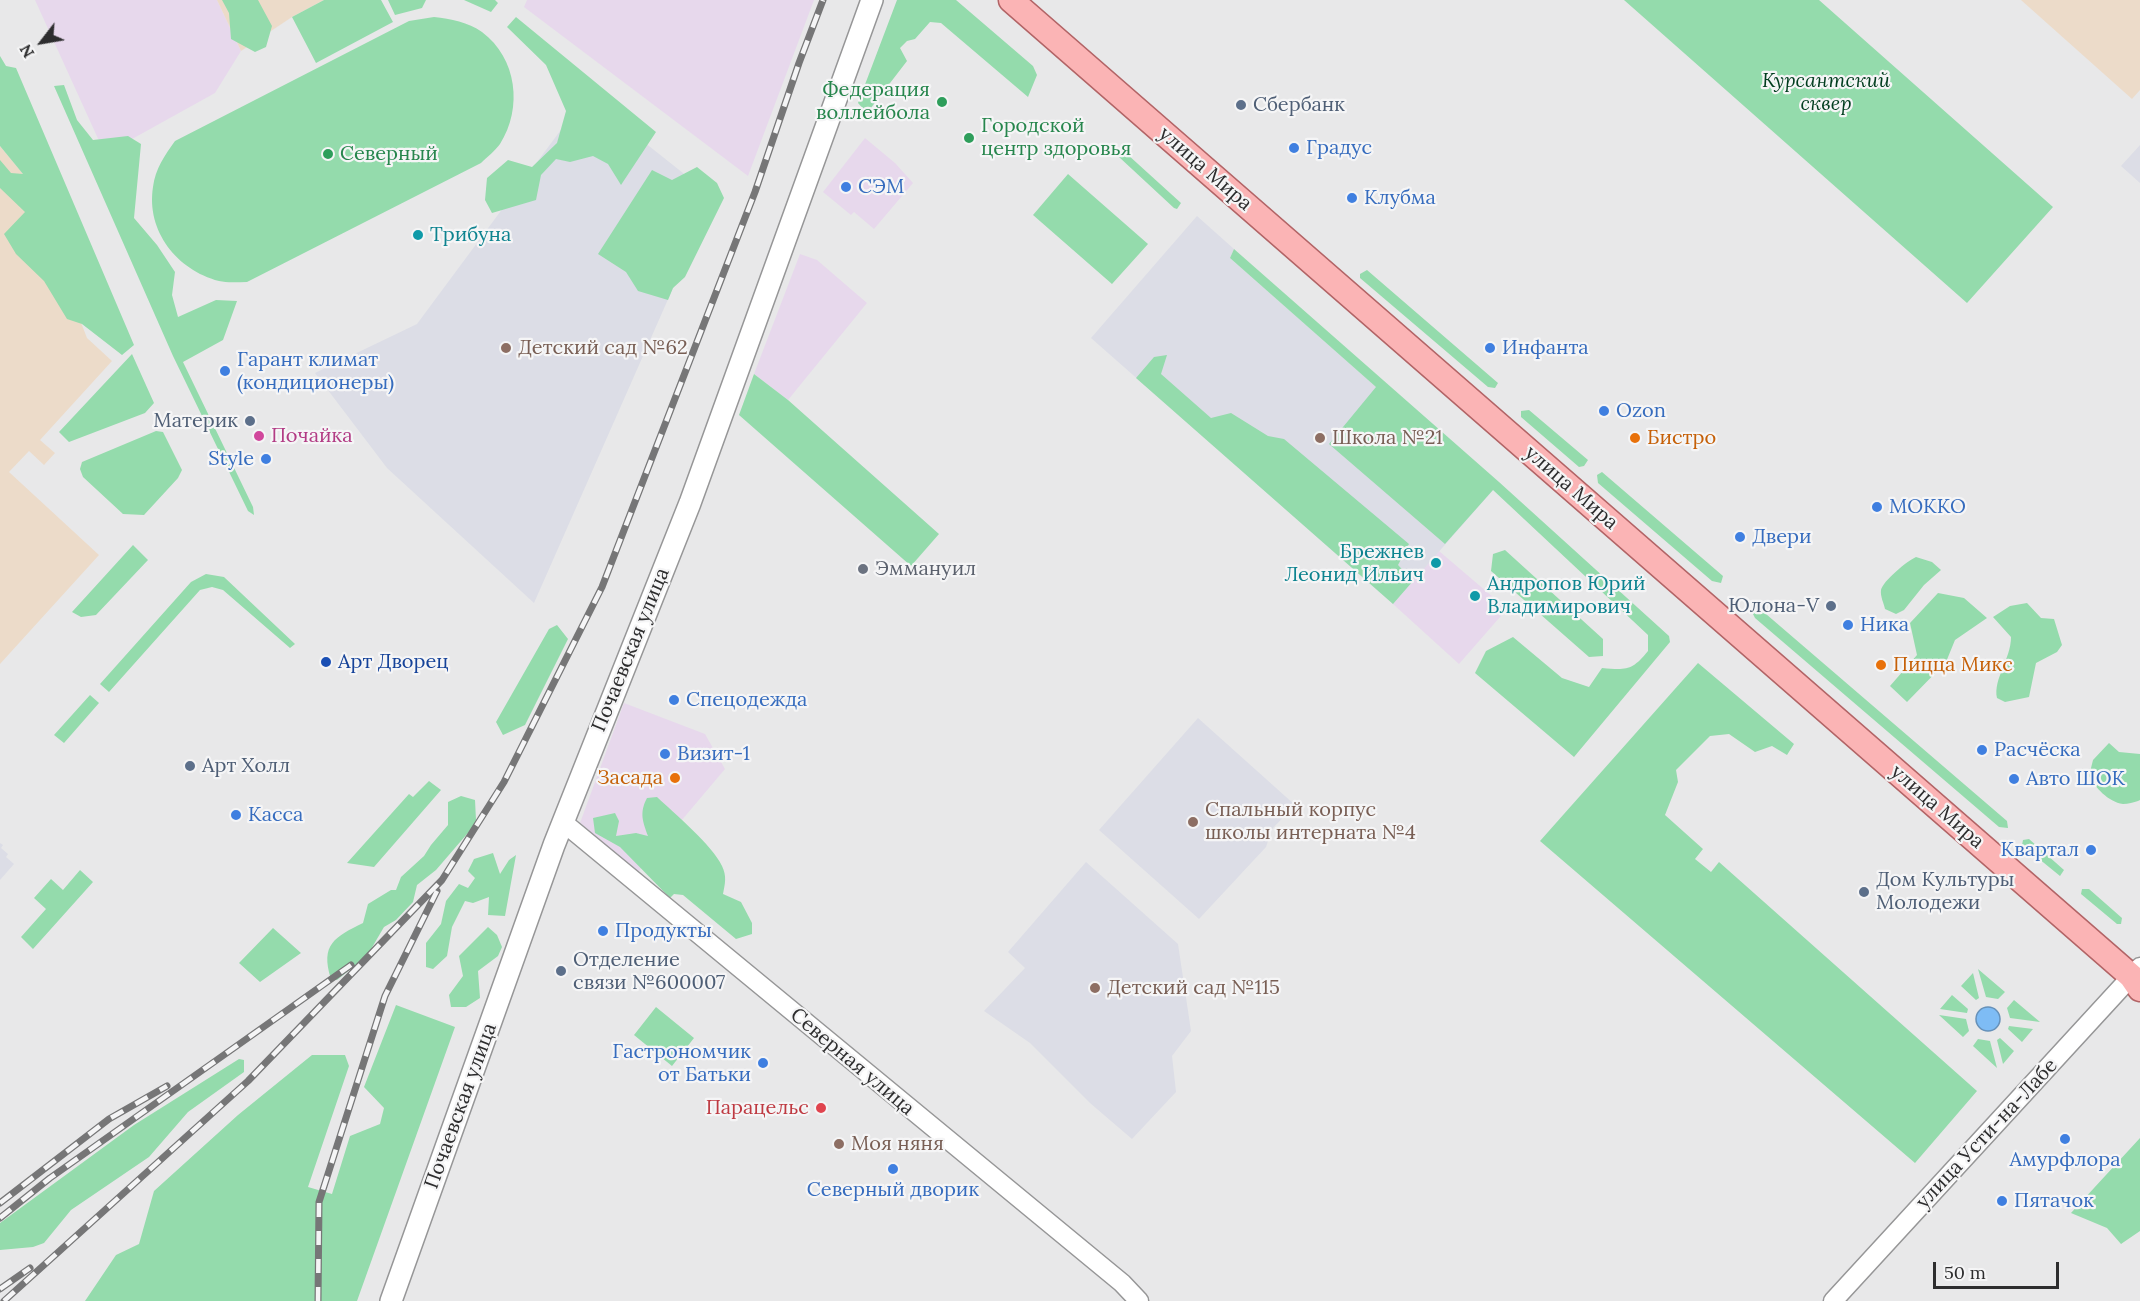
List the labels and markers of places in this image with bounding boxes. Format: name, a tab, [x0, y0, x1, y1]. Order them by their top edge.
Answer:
place label: Федерация воллейбола	[816, 78, 930, 125]
place label: Сбербанк	[1253, 93, 1345, 117]
marker: Федерация воллейбола	[935, 95, 949, 109]
marker: Сбербанк	[1234, 98, 1248, 112]
place label: Городской центр здоровья	[981, 114, 1131, 161]
marker: Городской центр здоровья	[962, 131, 976, 145]
place label: Градус	[1306, 136, 1372, 160]
marker: Градус	[1287, 141, 1301, 155]
place label: Северный	[340, 142, 438, 166]
marker: Северный	[321, 147, 335, 161]
place label: СЭМ	[858, 175, 904, 199]
marker: СЭМ	[839, 180, 853, 194]
place label: Клубма	[1364, 186, 1436, 210]
marker: Клубма	[1345, 191, 1359, 205]
place label: Трибуна	[430, 223, 511, 247]
marker: Трибуна	[411, 228, 425, 242]
place label: Детский сад №62	[518, 336, 688, 360]
place label: Инфанта	[1502, 336, 1589, 360]
marker: Детский сад №62	[499, 341, 513, 355]
marker: Инфанта	[1483, 341, 1497, 355]
place label: Гарант климат (кондиционеры)	[237, 348, 394, 395]
marker: Гарант климат (кондиционеры)	[218, 364, 232, 378]
place label: Ozon	[1616, 399, 1666, 423]
marker: Ozon	[1597, 404, 1611, 418]
place label: Материк	[153, 409, 238, 433]
marker: Материк	[243, 414, 257, 428]
place label: Почайка	[271, 424, 353, 448]
place label: Школа №21	[1332, 426, 1443, 450]
place label: Бистро	[1647, 426, 1716, 450]
marker: Почайка	[252, 429, 266, 443]
marker: Школа №21	[1313, 431, 1327, 445]
marker: Бистро	[1628, 431, 1642, 445]
place label: Style	[208, 447, 254, 471]
marker: Style	[259, 452, 273, 466]
place label: МОККО	[1889, 495, 1966, 519]
marker: МОККО	[1870, 500, 1884, 514]
place label: Двери	[1752, 525, 1812, 549]
marker: Двери	[1733, 530, 1747, 544]
place label: Брежнев Леонид Ильич	[1284, 540, 1424, 587]
marker: Брежнев Леонид Ильич	[1429, 556, 1443, 570]
place label: Эммануил	[875, 557, 976, 581]
marker: Эммануил	[856, 562, 870, 576]
place label: Андропов Юрий Владимирович	[1487, 572, 1646, 619]
marker: Андропов Юрий Владимирович	[1468, 589, 1482, 603]
place label: Юлона-V	[1728, 594, 1819, 618]
marker: Юлона-V	[1824, 599, 1838, 613]
place label: Ника	[1860, 613, 1909, 637]
marker: Ника	[1841, 618, 1855, 632]
place label: Арт Дворец	[338, 650, 449, 674]
place label: Пицца Микс	[1893, 653, 2013, 677]
marker: Арт Дворец	[319, 655, 333, 669]
marker: Пицца Микс	[1874, 658, 1888, 672]
place label: Спецодежда	[686, 688, 807, 712]
marker: Спецодежда	[667, 693, 681, 707]
place label: Расчёска	[1994, 738, 2081, 762]
place label: Визит-1	[677, 742, 750, 766]
marker: Расчёска	[1975, 743, 1989, 757]
marker: Визит-1	[658, 747, 672, 761]
place label: Арт Холл	[202, 754, 290, 778]
marker: Арт Холл	[183, 759, 197, 773]
place label: Засада	[597, 766, 663, 790]
place label: Авто ШОК	[2026, 767, 2125, 791]
marker: Засада	[668, 771, 682, 785]
marker: Авто ШОК	[2007, 772, 2021, 786]
place label: Cпальный корпус школы интерната №4	[1205, 798, 1416, 845]
place label: Касса	[248, 803, 303, 827]
marker: Касса	[229, 808, 243, 822]
marker: Cпальный корпус школы интерната №4	[1186, 815, 1200, 829]
place label: Квартал	[2001, 838, 2079, 862]
marker: Квартал	[2084, 843, 2098, 857]
place label: Дом Культуры Молодежи	[1876, 868, 2014, 915]
marker: Дом Культуры Молодежи	[1857, 885, 1871, 899]
place label: Продукты	[615, 919, 712, 943]
marker: Продукты	[596, 924, 610, 938]
place label: Отделение связи №600007	[573, 948, 725, 995]
marker: Отделение связи №600007	[554, 964, 568, 978]
place label: Детский сад №115	[1107, 976, 1280, 1000]
marker: Детский сад №115	[1088, 981, 1102, 995]
place label: Гастрономчик от Батьки	[612, 1040, 751, 1087]
marker: Гастрономчик от Батьки	[756, 1056, 770, 1070]
place label: Парацельс	[706, 1096, 809, 1120]
marker: Парацельс	[814, 1101, 828, 1115]
place label: Моя няня	[851, 1132, 944, 1156]
marker: Амурфлора	[2058, 1132, 2072, 1146]
marker: Моя няня	[832, 1137, 846, 1151]
place label: Амурфлора	[2009, 1148, 2121, 1172]
marker: Северный дворик	[886, 1162, 900, 1176]
place label: Северный дворик	[807, 1178, 979, 1202]
place label: Пятачок	[2014, 1189, 2094, 1213]
marker: Пятачок	[1995, 1194, 2009, 1208]

